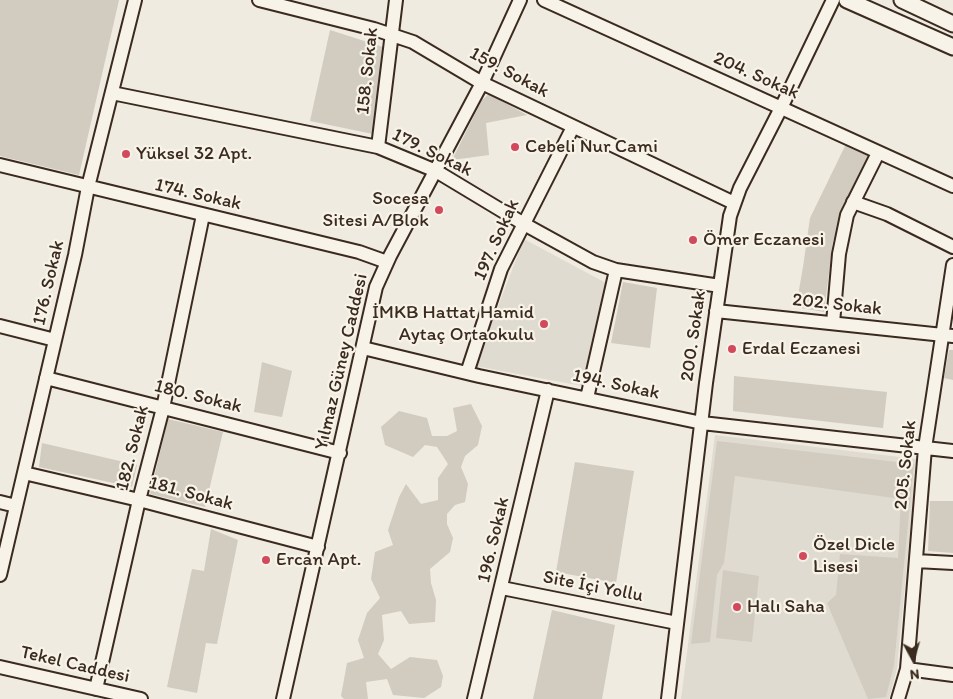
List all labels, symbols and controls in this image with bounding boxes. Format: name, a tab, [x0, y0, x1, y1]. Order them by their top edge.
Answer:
street label: 158. Sokak	[352, 26, 384, 116]
street label: 159. Sokak	[465, 43, 553, 103]
street label: 204. Sokak	[710, 47, 802, 105]
street label: 179. Sokak	[388, 124, 476, 182]
place label: Cebeli Nur Cami	[525, 136, 658, 158]
marker: Cebeli Nur Cami	[509, 141, 521, 153]
place label: Yüksel 32 Apt.	[136, 143, 252, 165]
marker: Yüksel 32 Apt.	[120, 148, 132, 160]
street label: 174. Sokak	[153, 174, 243, 216]
place label: Socesa Sitesi A/Blok	[323, 188, 429, 232]
street label: 197. Sokak	[469, 196, 525, 284]
marker: Socesa Sitesi A/Blok	[433, 204, 445, 216]
place label: Ömer Eczanesi	[703, 229, 824, 251]
marker: Ömer Eczanesi	[687, 234, 699, 246]
street label: 176. Sokak	[28, 238, 70, 328]
street label: Yılmaz Güney Caddesi	[311, 272, 373, 452]
street label: 200. Sokak	[676, 289, 712, 383]
street label: 202. Sokak	[791, 289, 883, 321]
place label: İMKB Hattat Hamid Aytaç Ortaokulu	[372, 302, 534, 346]
marker: İMKB Hattat Hamid Aytaç Ortaokulu	[538, 318, 550, 330]
place label: Erdal Eczanesi	[742, 338, 861, 360]
marker: Erdal Eczanesi	[726, 343, 738, 355]
street label: 194. Sokak	[570, 365, 662, 405]
street label: 180. Sokak	[152, 375, 244, 419]
street label: 182. Sokak	[111, 403, 155, 493]
street label: 205. Sokak	[890, 419, 922, 511]
street label: 181. Sokak	[146, 472, 236, 516]
street label: 196. Sokak	[473, 495, 515, 585]
place label: Özel Dicle Lisesi	[813, 534, 895, 578]
place label: Ercan Apt.	[276, 549, 362, 571]
marker: Özel Dicle Lisesi	[797, 550, 809, 562]
marker: Ercan Apt.	[260, 554, 272, 566]
street label: Site İçi Yollu	[541, 566, 645, 608]
place label: Halı Saha	[747, 596, 825, 618]
marker: Halı Saha	[731, 601, 743, 613]
north arrow	[888, 634, 938, 684]
street label: Tekel Caddesi	[18, 641, 132, 689]
text: N	[909, 665, 920, 683]

